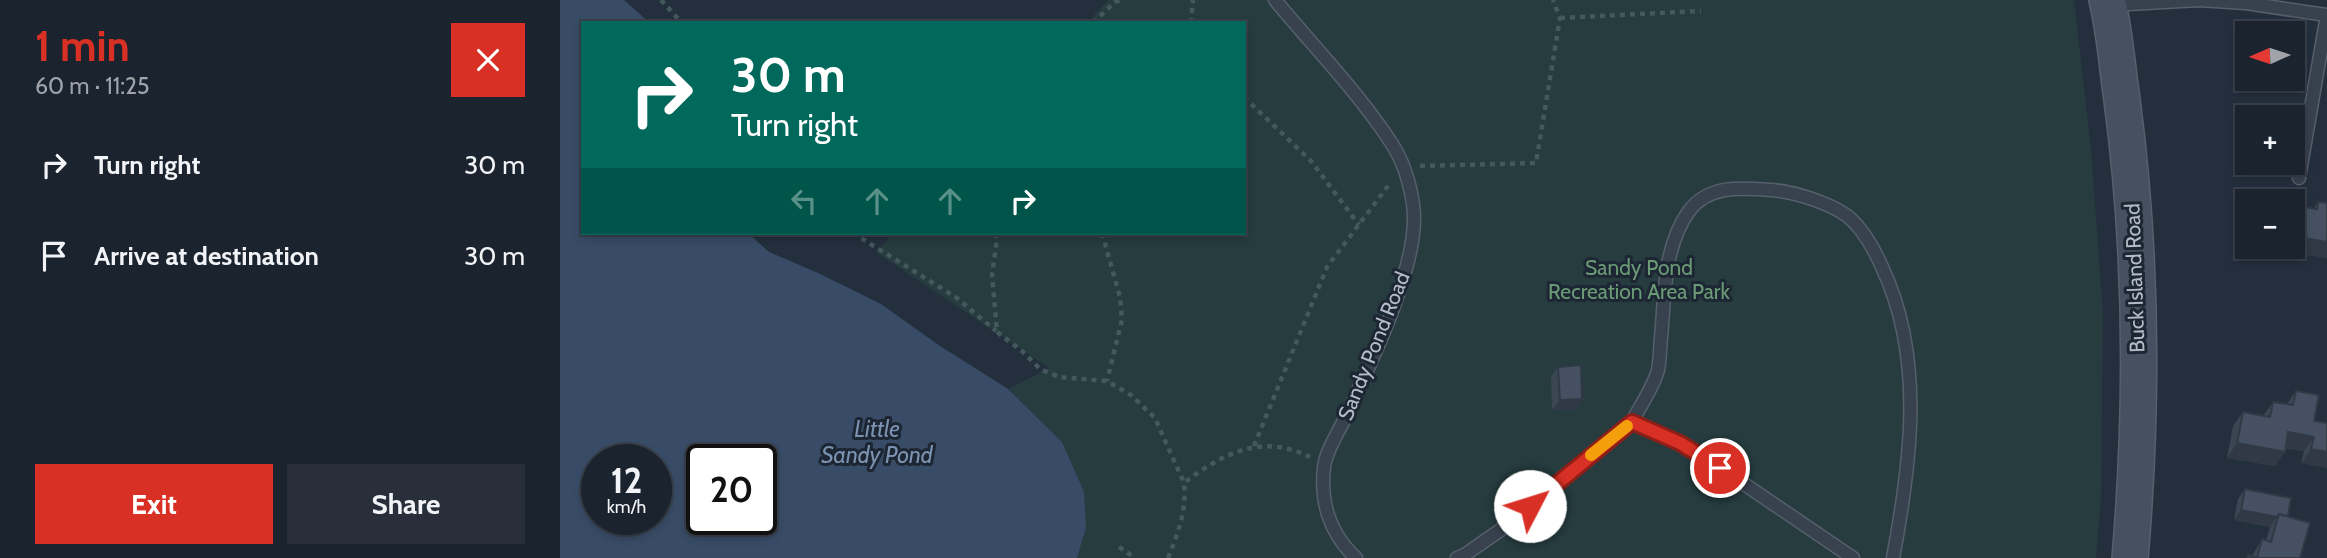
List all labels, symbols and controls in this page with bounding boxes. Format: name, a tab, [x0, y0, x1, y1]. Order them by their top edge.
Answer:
text: 1 min	[35, 20, 130, 72]
north arrow	[2235, 21, 2305, 91]
map controls	[2235, 21, 2305, 259]
button: close	[451, 23, 525, 97]
text: 30 m	[731, 45, 846, 104]
icon: right	[616, 49, 707, 140]
text: 60 m · 11:25	[35, 72, 150, 100]
text: Turn right	[731, 105, 858, 144]
button: +	[2235, 105, 2305, 175]
icon: right	[35, 146, 73, 184]
text: Turn right	[94, 149, 200, 181]
text: 30 m	[464, 149, 525, 181]
icon: left	[785, 182, 823, 220]
icon: ahead	[858, 182, 896, 220]
icon: ahead	[931, 182, 969, 220]
icon: right	[1004, 182, 1042, 220]
button: −	[2235, 189, 2305, 259]
street label: Buck Island Road	[2119, 203, 2150, 353]
icon: arrive	[35, 237, 73, 275]
text: Arrive at destination	[94, 240, 319, 272]
text: 30 m	[464, 240, 525, 272]
park label: Sandy Pond Recreation Area Park	[1548, 255, 1730, 304]
street label: Sandy Pond Road	[1332, 268, 1415, 424]
water label: Little Sandy Pond	[821, 415, 934, 469]
pin	[1690, 438, 1750, 498]
speed limit sign: 20	[686, 444, 777, 535]
icon: arrive	[1701, 449, 1739, 487]
text: 12	[611, 459, 642, 502]
button: Exit	[35, 464, 273, 544]
button: Share	[287, 464, 525, 544]
position arrow	[1493, 469, 1567, 543]
text: km/h	[607, 496, 646, 518]

